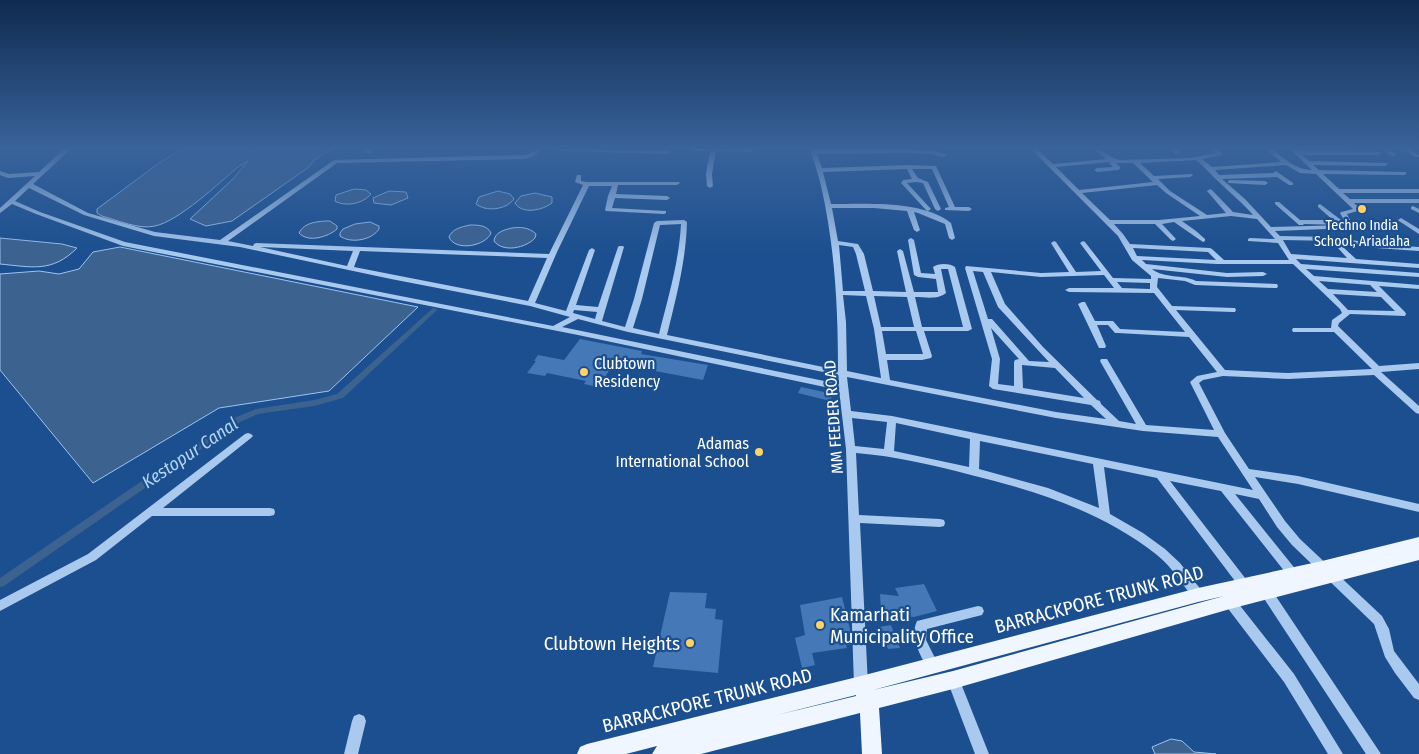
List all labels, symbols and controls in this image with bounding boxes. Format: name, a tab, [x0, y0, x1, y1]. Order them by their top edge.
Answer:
marker: Techno India School, Ariadaha	[1356, 203, 1368, 215]
place label: Techno India School, Ariadaha	[1314, 217, 1410, 250]
place label: Clubtown Residency	[594, 354, 661, 391]
street label: MM FEEDER ROAD	[820, 359, 847, 474]
marker: Clubtown Residency	[578, 366, 590, 378]
water label: Kestopur Canal	[138, 413, 242, 493]
place label: Adamas International School	[616, 434, 749, 471]
marker: Adamas International School	[753, 446, 765, 458]
street label: BARRACKPORE TRUNK ROAD	[992, 561, 1206, 638]
place label: Kamarhati Municipality Office	[830, 603, 974, 648]
marker: Kamarhati Municipality Office	[814, 619, 826, 631]
place label: Clubtown Heights	[544, 632, 680, 655]
marker: Clubtown Heights	[684, 637, 696, 649]
street label: BARRACKPORE TRUNK ROAD	[600, 663, 814, 738]

